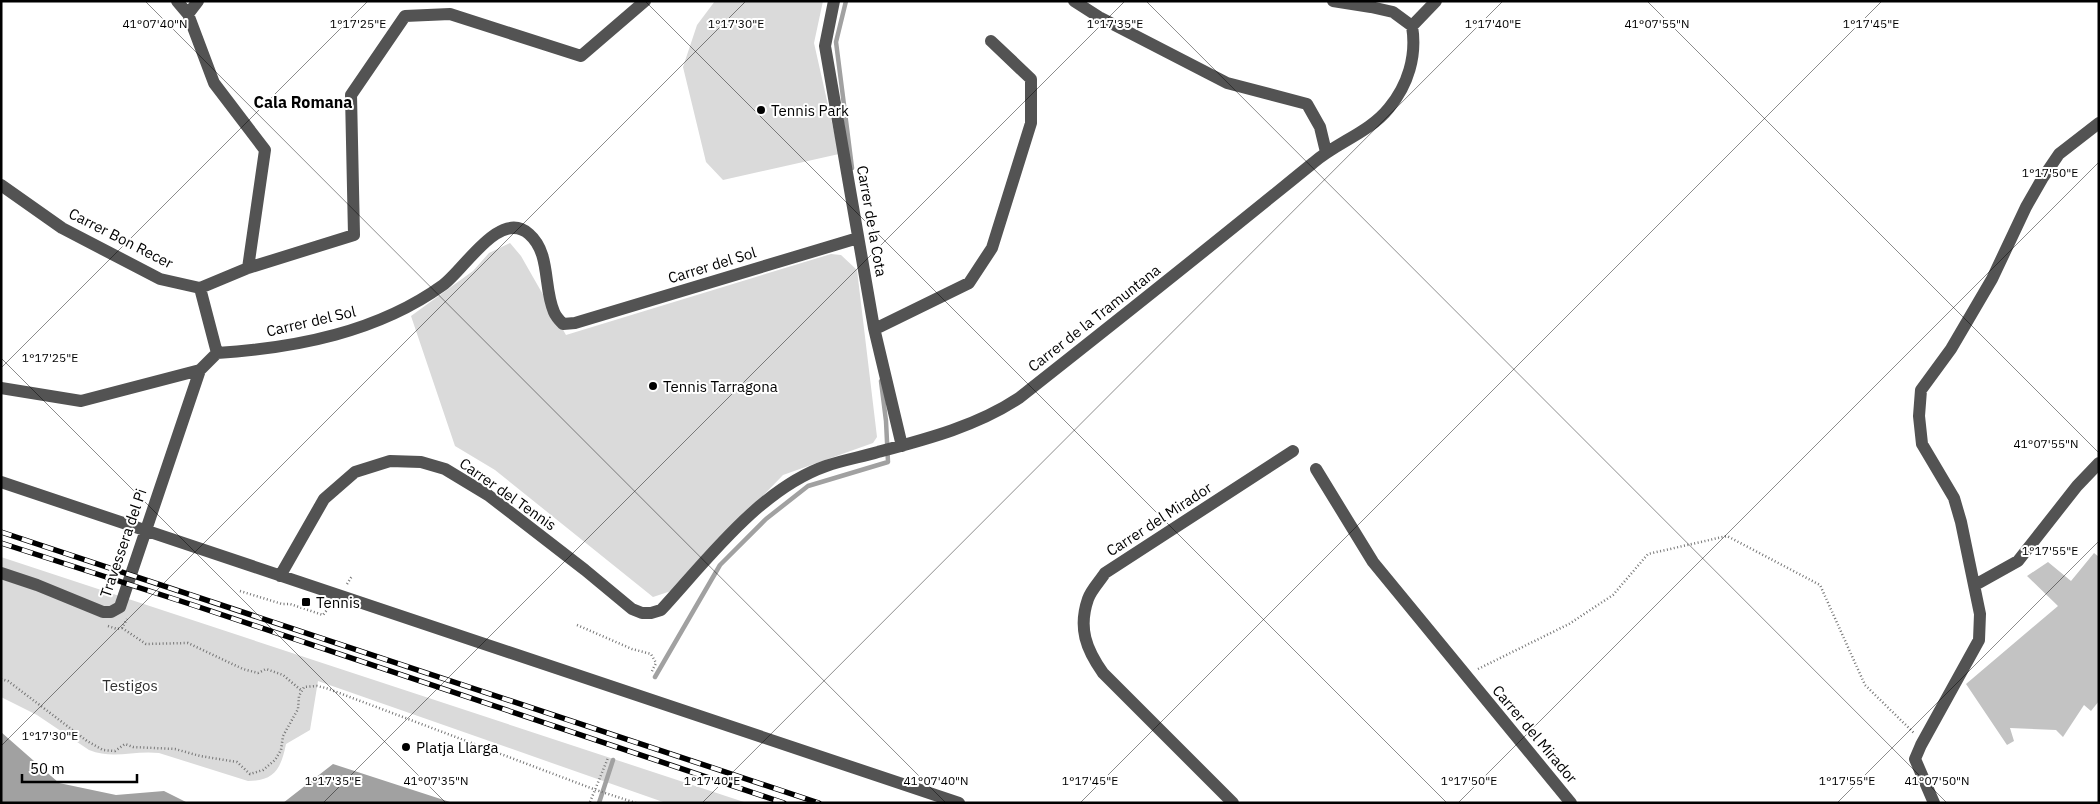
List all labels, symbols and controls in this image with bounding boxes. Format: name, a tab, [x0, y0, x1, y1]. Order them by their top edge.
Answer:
text: 41°07'40"N	[122, 16, 188, 31]
text: 1°17'25"E	[330, 16, 386, 31]
text: 1°17'30"E	[708, 16, 764, 31]
text: 1°17'35"E	[1087, 16, 1143, 31]
text: 1°17'40"E	[1465, 16, 1521, 31]
text: 41°07'55"N	[1624, 16, 1690, 31]
text: 1°17'45"E	[1843, 16, 1899, 31]
district label: Cala Romana	[254, 92, 352, 112]
place label: Tennis Park	[771, 101, 849, 120]
marker: Tennis Park	[755, 104, 767, 116]
street label: Carrer de la Cota	[853, 164, 891, 278]
text: 1°17'50"E	[2022, 165, 2078, 180]
street label: Carrer Bon Recer	[66, 204, 177, 273]
street label: Carrer del Sol	[666, 243, 758, 287]
street label: Carrer de la Tramuntana	[1024, 260, 1164, 376]
street label: Carrer del Sol	[264, 301, 358, 341]
text: 1°17'25"E	[22, 350, 78, 365]
place label: Tennis Tarragona	[663, 377, 778, 396]
marker: Tennis Tarragona	[647, 380, 659, 392]
text: 41°07'55"N	[2013, 436, 2079, 451]
street label: Carrer del Tennis	[456, 454, 560, 534]
street label: Carrer del Mirador	[1103, 478, 1216, 560]
street label: Travessera del Pi	[95, 486, 151, 600]
text: 1°17'55"E	[2022, 543, 2078, 558]
place label: Tennis	[316, 593, 360, 612]
marker: Tennis	[300, 596, 312, 608]
park label: Testigos	[102, 676, 158, 695]
street label: Carrer del Mirador	[1488, 681, 1582, 787]
text: 1°17'30"E	[22, 728, 78, 743]
place label: Platja Llarga	[416, 738, 498, 757]
marker: Platja Llarga	[400, 741, 412, 753]
scale bar	[22, 752, 138, 784]
text: 50 m	[30, 759, 65, 778]
text: 1°17'35"E	[305, 773, 361, 788]
text: 41°07'35"N	[403, 773, 469, 788]
text: 1°17'40"E	[684, 773, 740, 788]
text: 41°07'40"N	[903, 773, 969, 788]
text: 1°17'45"E	[1062, 773, 1118, 788]
text: 1°17'50"E	[1441, 773, 1497, 788]
text: 1°17'55"E	[1819, 773, 1875, 788]
text: 41°07'50"N	[1904, 773, 1970, 788]

